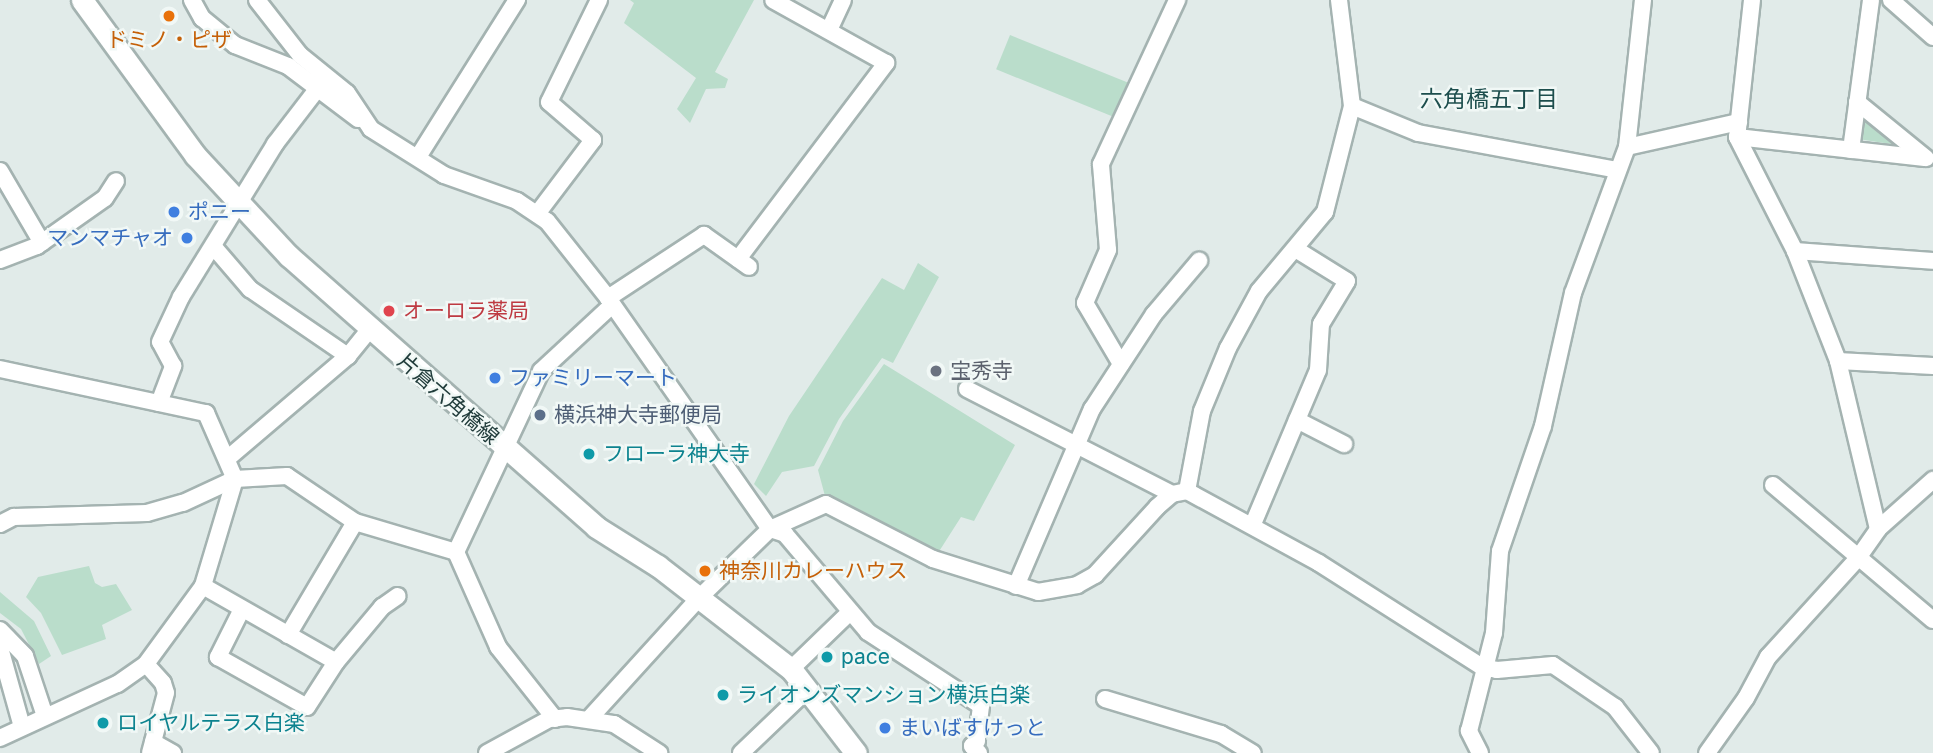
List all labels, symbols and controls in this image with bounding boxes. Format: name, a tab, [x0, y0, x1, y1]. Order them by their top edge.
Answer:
marker: ドミノ・ピザ	[161, 8, 177, 24]
place label: ドミノ・ピザ	[106, 27, 232, 53]
district label: 六角橋五丁目	[1420, 85, 1558, 113]
place label: ポニー	[188, 199, 251, 225]
marker: ポニー	[166, 204, 182, 220]
place label: マンマチャオ	[47, 225, 173, 251]
marker: マンマチャオ	[179, 230, 195, 246]
place label: オーロラ薬局	[403, 298, 529, 324]
marker: オーロラ薬局	[381, 303, 397, 319]
street label: 片倉六角橋線	[392, 348, 504, 450]
place label: 宝秀寺	[950, 358, 1013, 384]
marker: 宝秀寺	[928, 363, 944, 379]
place label: ファミリーマート	[509, 365, 677, 391]
marker: ファミリーマート	[487, 370, 503, 386]
place label: 横浜神大寺郵便局	[554, 402, 722, 428]
marker: 横浜神大寺郵便局	[532, 407, 548, 423]
place label: フローラ神大寺	[603, 441, 750, 467]
marker: フローラ神大寺	[581, 446, 597, 462]
place label: 神奈川カレーハウス	[719, 558, 908, 584]
marker: 神奈川カレーハウス	[697, 563, 713, 579]
place label: pace	[841, 644, 890, 670]
marker: pace	[819, 649, 835, 665]
place label: ライオンズマンション横浜白楽	[737, 682, 1031, 708]
marker: ライオンズマンション横浜白楽	[715, 687, 731, 703]
place label: ロイヤルテラス白楽	[117, 710, 306, 736]
marker: ロイヤルテラス白楽	[95, 715, 111, 731]
place label: まいばすけっと	[899, 715, 1046, 741]
marker: まいばすけっと	[877, 720, 893, 736]

